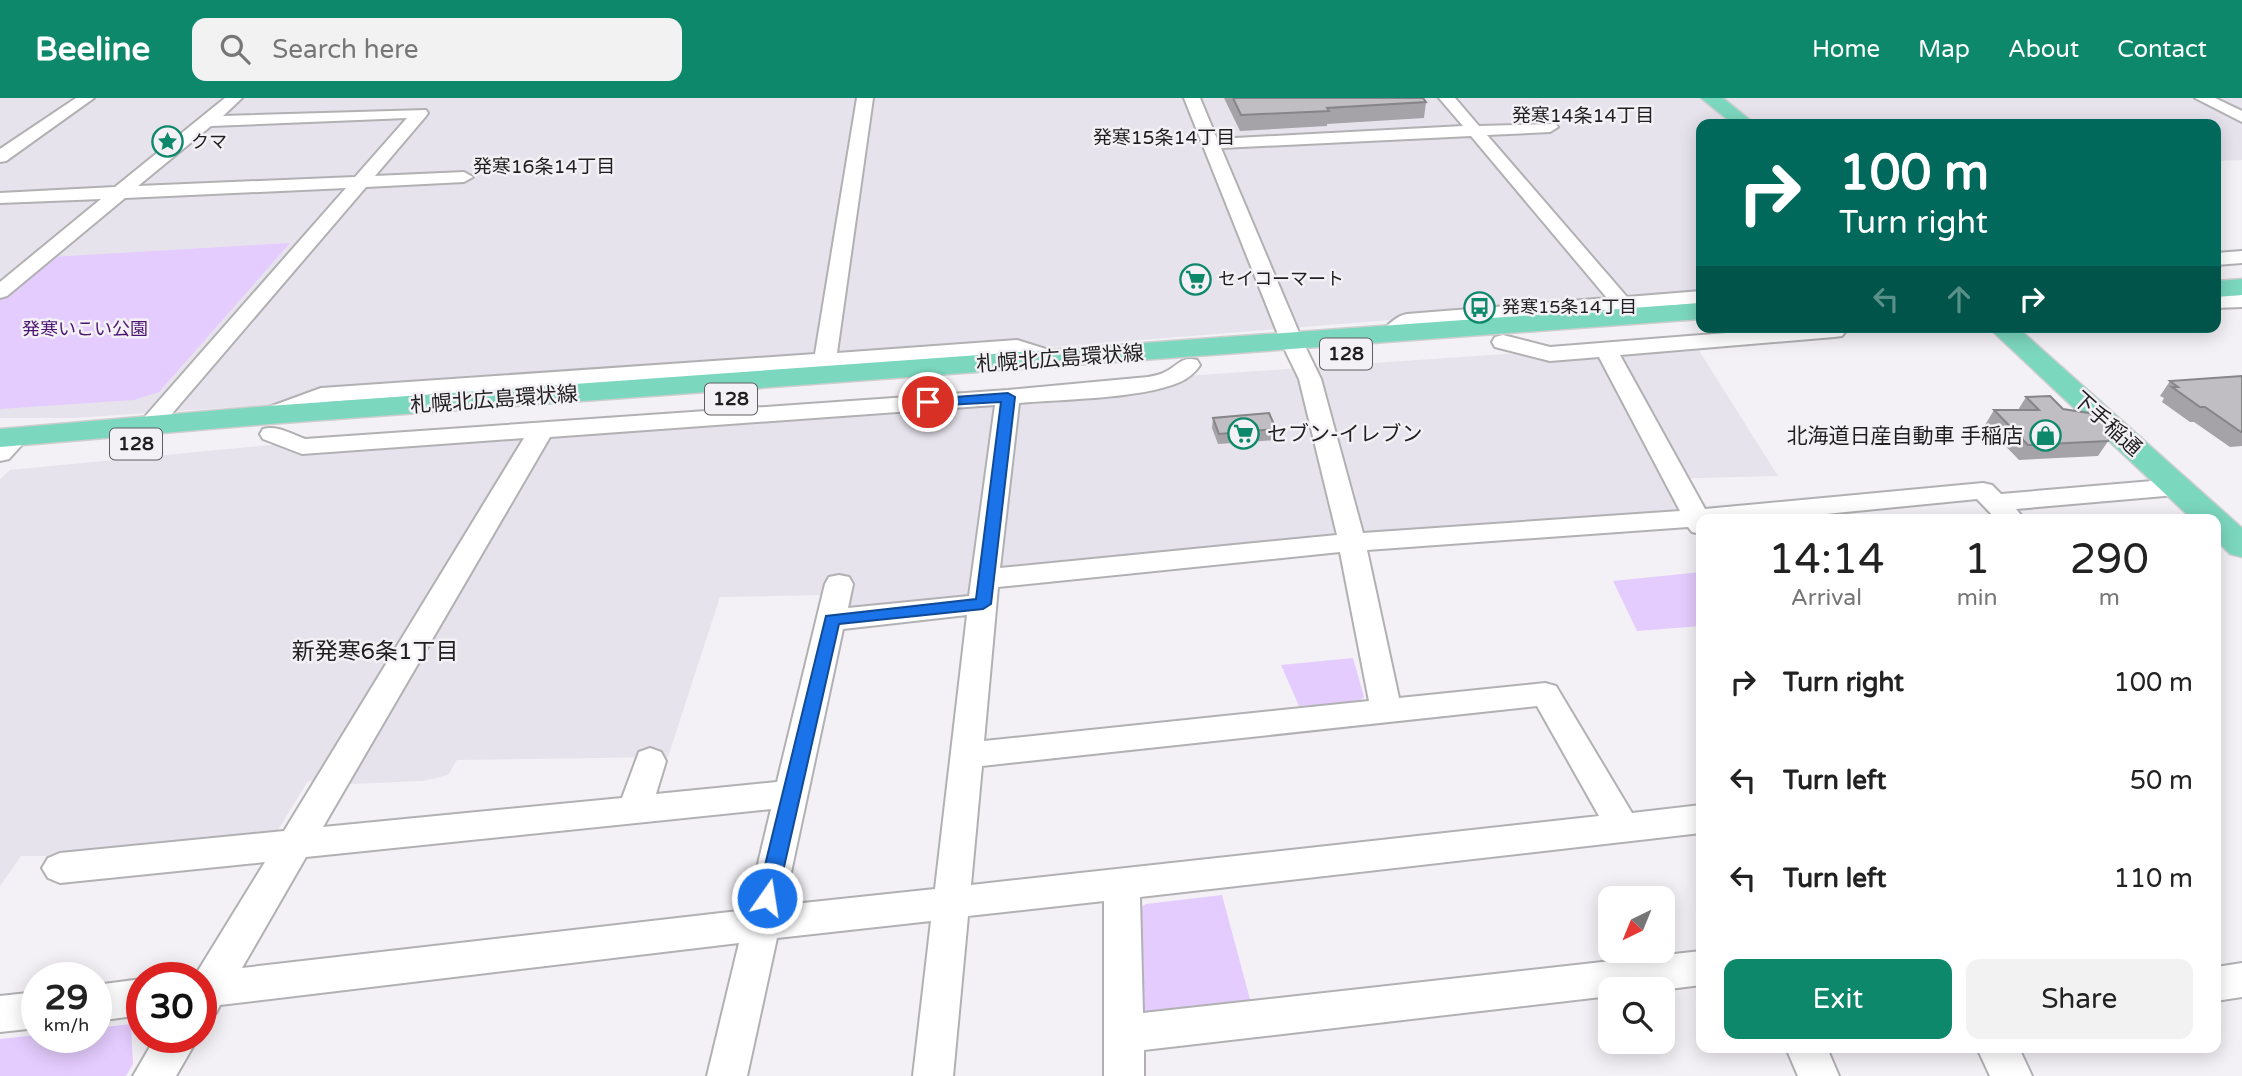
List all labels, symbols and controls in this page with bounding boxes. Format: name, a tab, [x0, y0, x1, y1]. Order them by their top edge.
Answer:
search box	[192, 18, 682, 81]
text: Beeline	[35, 30, 150, 69]
icon: search	[216, 30, 254, 68]
text: Search here	[272, 34, 418, 65]
text: Home	[1812, 35, 1880, 64]
text: Map	[1918, 35, 1970, 64]
text: About	[2008, 35, 2079, 64]
text: Contact	[2117, 35, 2207, 64]
district label: 発寒14条14丁目	[1512, 105, 1654, 127]
place icon: クマ	[151, 125, 185, 159]
district label: 発寒15条14丁目	[1093, 127, 1235, 149]
place label: クマ	[191, 131, 227, 153]
text: 100 m	[1839, 144, 1989, 203]
icon: right	[1724, 147, 1815, 238]
district label: 発寒16条14丁目	[473, 156, 615, 178]
text: Turn right	[1839, 204, 1988, 242]
supermarket icon: セイコーマート	[1178, 262, 1212, 296]
place label: セイコーマート	[1218, 268, 1344, 290]
icon: left	[1867, 280, 1905, 318]
icon: ahead	[1940, 280, 1978, 318]
icon: right	[2013, 280, 2051, 318]
bus stop icon: 発寒15条14丁目	[1462, 290, 1496, 324]
place label: 発寒15条14丁目	[1502, 296, 1637, 318]
park label: 発寒いこい公園	[22, 318, 148, 340]
road number: 128	[1320, 338, 1372, 370]
street label: 札幌北広島環状線	[975, 341, 1145, 377]
pin	[898, 372, 958, 432]
street label: 札幌北広島環状線	[409, 382, 579, 418]
icon: arrive	[909, 383, 947, 421]
road number: 128	[705, 384, 757, 414]
street label: 下手稲通	[2067, 387, 2147, 461]
supermarket icon: セブン-イレブン	[1227, 417, 1261, 451]
shop icon: 北海道日産自動車 手稲店	[2029, 419, 2063, 453]
place label: セブン-イレブン	[1267, 422, 1423, 447]
place label: 北海道日産自動車 手稲店	[1787, 424, 2023, 449]
road number: 128	[110, 428, 162, 460]
text: 14:14	[1768, 534, 1885, 585]
text: 1	[1964, 534, 1990, 585]
text: 290	[2070, 534, 2149, 585]
text: Arrival	[1791, 584, 1862, 612]
text: min	[1957, 584, 1998, 612]
text: m	[2099, 584, 2120, 612]
district label: 新発寒6条1丁目	[292, 638, 458, 666]
icon: right	[1724, 663, 1762, 701]
text: Turn right	[1783, 667, 1904, 698]
text: 100 m	[2113, 667, 2193, 698]
icon: left	[1724, 761, 1762, 799]
text: Turn left	[1783, 765, 1886, 796]
text: 50 m	[2130, 765, 2193, 796]
icon: left	[1724, 859, 1762, 897]
position arrow	[730, 861, 804, 935]
text: Turn left	[1783, 863, 1886, 894]
text: 110 m	[2113, 863, 2193, 894]
north arrow	[1598, 886, 1675, 962]
map controls	[1598, 886, 1675, 1054]
button: Exit	[1724, 959, 1952, 1039]
button: Share	[1966, 959, 2193, 1039]
speed limit sign: 30	[126, 962, 217, 1053]
text: 29	[45, 977, 88, 1019]
button: search	[1598, 977, 1675, 1054]
text: km/h	[44, 1014, 89, 1036]

